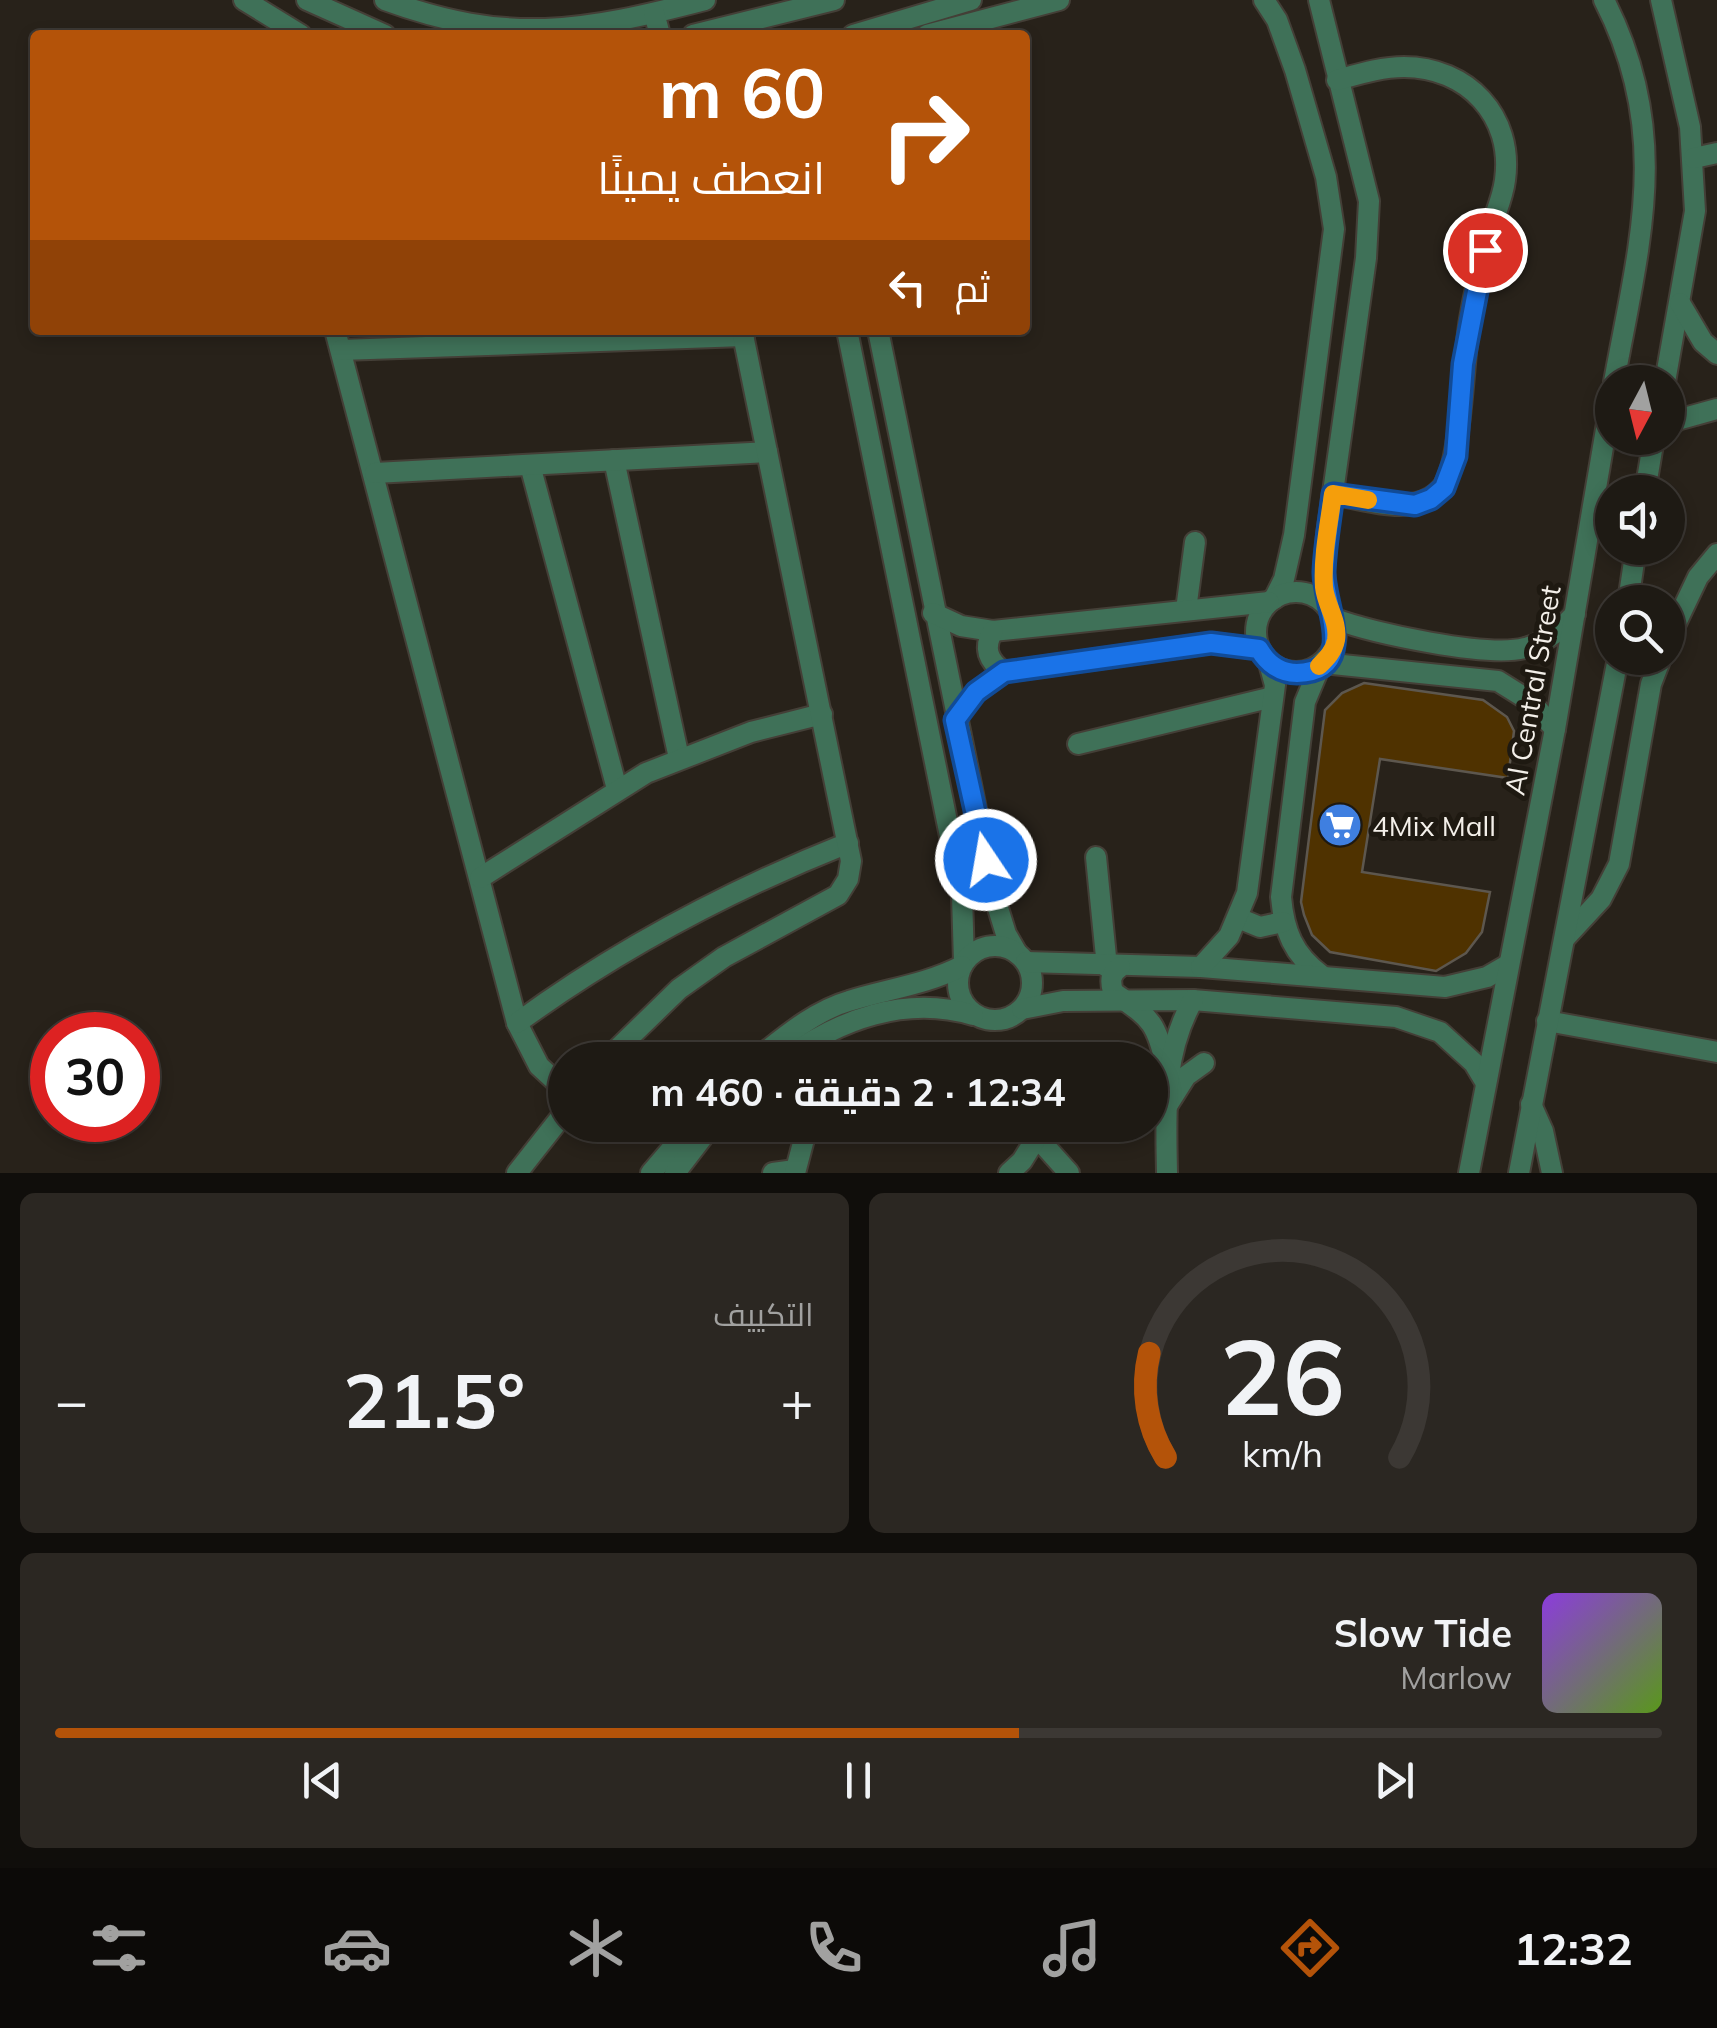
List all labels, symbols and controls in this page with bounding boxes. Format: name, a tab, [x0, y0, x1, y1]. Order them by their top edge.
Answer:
text: 60 m	[659, 48, 825, 136]
icon: right	[860, 70, 990, 200]
text: انعطف يمينًا	[597, 149, 825, 205]
pin	[1443, 208, 1528, 293]
icon: arrive	[1458, 223, 1513, 278]
icon: left	[880, 260, 935, 315]
text: ثم	[955, 264, 990, 312]
north arrow	[1595, 365, 1685, 455]
map controls	[1595, 365, 1685, 675]
button: sound	[1595, 475, 1685, 565]
street label: Al Central Street	[1496, 582, 1568, 798]
button: search	[1595, 585, 1685, 675]
supermarket icon: 4Mix Mall	[1317, 802, 1363, 848]
position arrow	[934, 808, 1038, 912]
place label: 4Mix Mall	[1372, 808, 1496, 843]
speed limit sign: 30	[30, 1012, 160, 1142]
text: 12:34 · 2 دقيقة · 460 m	[650, 1068, 1066, 1116]
text: التكييف	[713, 1294, 814, 1334]
text: 26	[1220, 1310, 1345, 1441]
text: 21.5°	[343, 1353, 525, 1447]
text: −	[55, 1366, 88, 1435]
text: +	[780, 1366, 814, 1435]
text: km/h	[1242, 1431, 1323, 1476]
text: Slow Tide	[1334, 1609, 1512, 1657]
text: Marlow	[1400, 1657, 1512, 1697]
icon: previous	[295, 1753, 350, 1808]
icon: pause	[831, 1753, 886, 1808]
icon: next	[1367, 1753, 1422, 1808]
icon: filters	[84, 1913, 154, 1983]
icon: car	[322, 1913, 392, 1983]
icon: climate	[561, 1913, 631, 1983]
icon: phone	[799, 1913, 869, 1983]
icon: music	[1037, 1913, 1107, 1983]
icon: directions	[1275, 1913, 1345, 1983]
text: 12:32	[1514, 1920, 1633, 1976]

